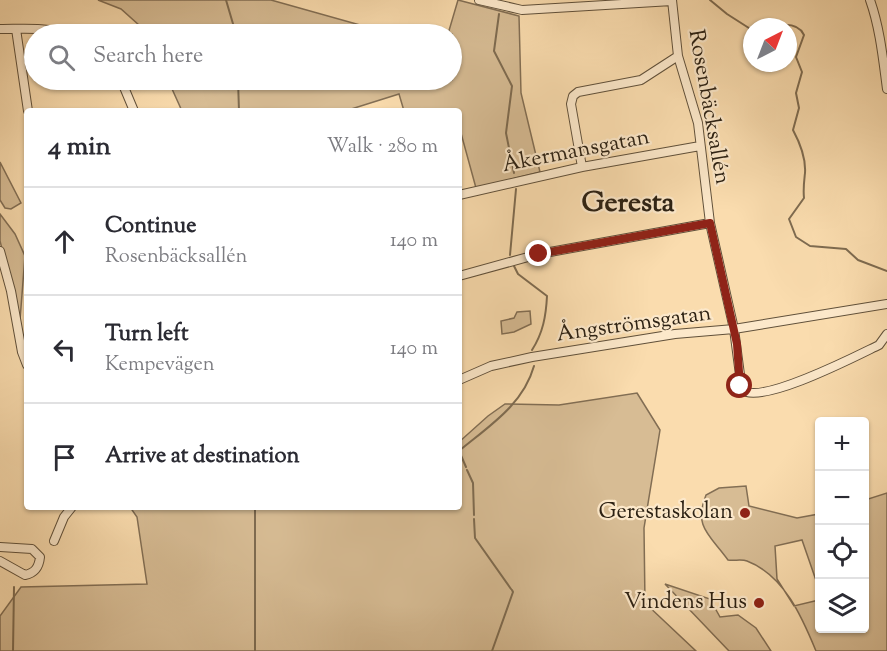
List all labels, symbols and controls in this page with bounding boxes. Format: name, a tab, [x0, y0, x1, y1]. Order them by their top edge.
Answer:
north arrow	[743, 18, 797, 72]
search box	[24, 24, 462, 90]
street label: Rosenbäcksallén	[679, 27, 737, 187]
icon: search	[45, 41, 78, 74]
text: Search here	[93, 41, 203, 73]
street label: Åkermansgatan	[500, 121, 652, 182]
text: 4 min	[48, 129, 111, 166]
text: Walk · 280 m	[327, 133, 438, 162]
district label: Geresta	[582, 184, 675, 224]
text: Continue	[105, 211, 196, 243]
icon: ahead	[48, 225, 81, 258]
text: 140 m	[390, 227, 438, 256]
route end	[525, 240, 551, 266]
text: Rosenbäcksallén	[105, 243, 247, 272]
street label: Ångströmsgatan	[554, 297, 713, 352]
text: Turn left	[105, 319, 188, 351]
icon: left	[48, 333, 81, 366]
text: 140 m	[390, 335, 438, 364]
text: Kempevägen	[105, 351, 215, 380]
route start	[726, 372, 752, 398]
map controls	[815, 417, 869, 633]
button: +	[815, 417, 869, 471]
icon: arrive	[48, 441, 81, 474]
text: Arrive at destination	[105, 441, 300, 473]
button: −	[815, 471, 869, 525]
place label: Gerestaskolan	[599, 497, 733, 529]
marker: Gerestaskolan	[738, 506, 752, 520]
button: locate	[815, 525, 869, 579]
button: layers	[815, 579, 869, 633]
place label: Vindens Hus	[624, 587, 747, 619]
marker: Vindens Hus	[752, 596, 766, 610]

